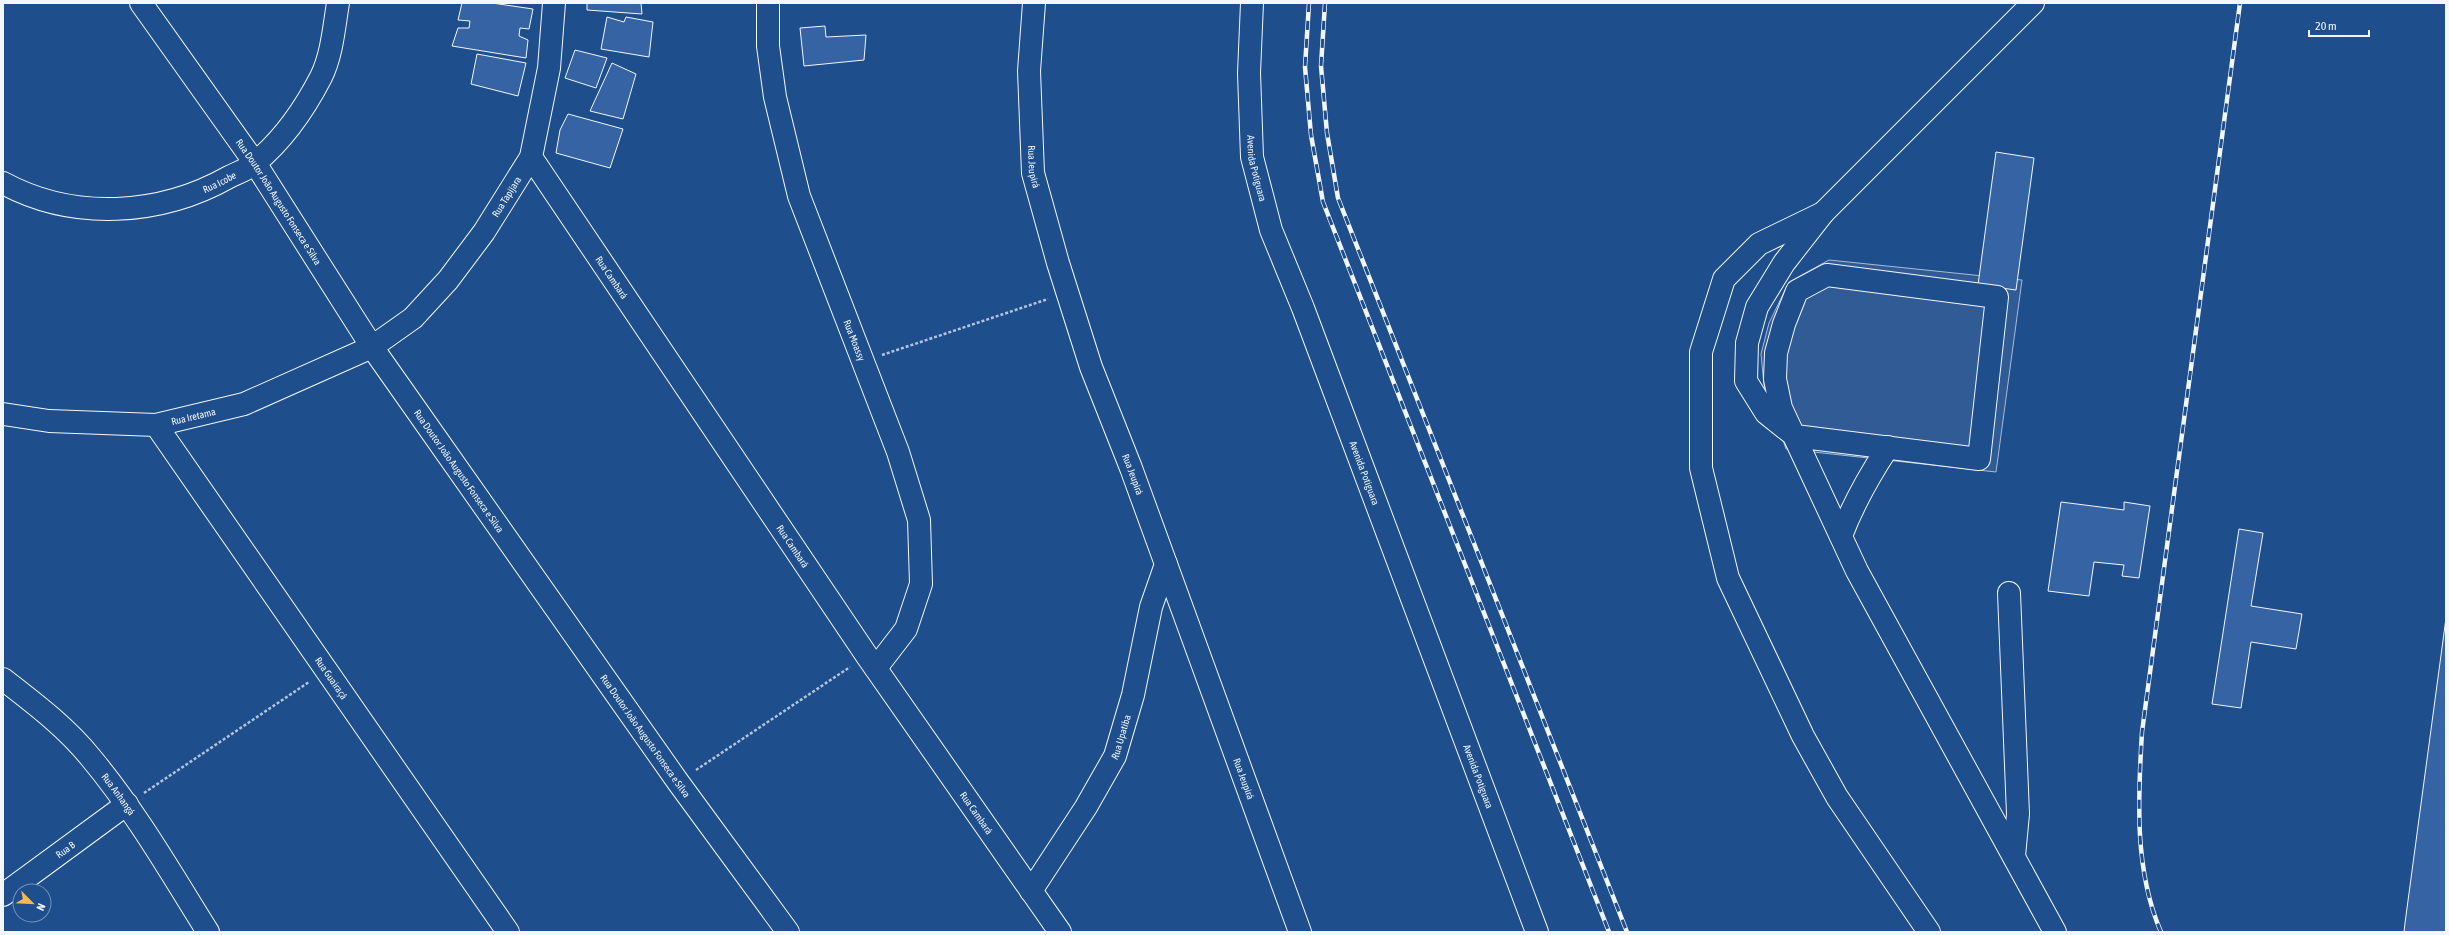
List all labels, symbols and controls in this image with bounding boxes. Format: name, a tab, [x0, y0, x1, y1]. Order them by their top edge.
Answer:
scale bar	[2309, 12, 2369, 38]
text: 20 m	[2315, 19, 2337, 33]
street label: Avenida Potiguara	[1246, 135, 1269, 203]
street label: Rua Doutor João Augusto Fonseca e Silva	[234, 137, 324, 267]
street label: Rua Jeupirá	[1026, 145, 1042, 189]
street label: Rua Icobe	[201, 169, 238, 195]
street label: Rua Tapijara	[489, 174, 523, 219]
street label: Rua Cambará	[594, 254, 630, 301]
street label: Rua Moassy	[842, 318, 868, 362]
street label: Rua Iretama	[170, 405, 217, 427]
street label: Rua Doutor João Augusto Fonseca e Silva	[412, 407, 506, 535]
street label: Avenida Potiguara	[1348, 439, 1382, 507]
street label: Rua Jeupirá	[1120, 452, 1146, 497]
street label: Rua Cambará	[775, 523, 811, 570]
street label: Rua Guairaçá	[313, 655, 350, 701]
street label: Rua Doutor João Augusto Fonseca e Silva	[599, 672, 693, 800]
street label: Rua Upatiba	[1109, 713, 1132, 761]
street label: Avenida Potiguara	[1462, 743, 1496, 810]
street label: Rua Jeupirá	[1232, 757, 1257, 801]
street label: Rua Anhangá	[100, 771, 138, 817]
street label: Rua Cambará	[958, 790, 995, 836]
street label: Rua B	[54, 839, 77, 860]
north arrow	[12, 883, 52, 923]
text: N	[34, 902, 48, 912]

